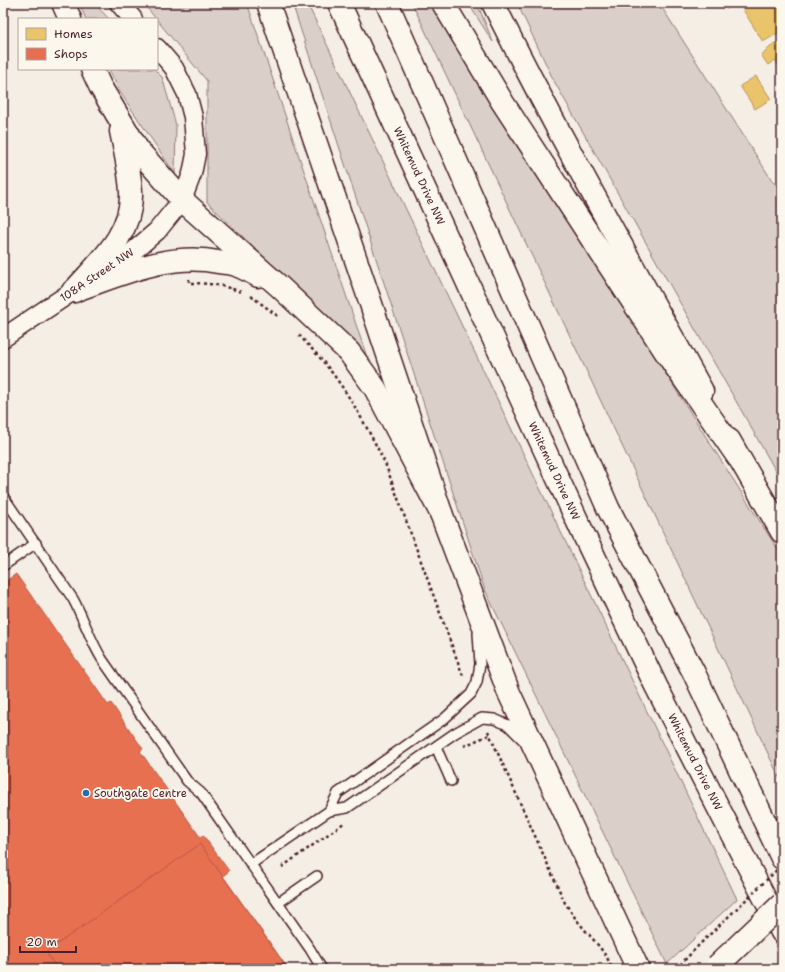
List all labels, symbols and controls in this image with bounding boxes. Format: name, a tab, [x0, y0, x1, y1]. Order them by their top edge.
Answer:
legend	[18, 18, 158, 70]
text: Homes	[54, 26, 93, 42]
text: Shops	[54, 46, 88, 62]
street label: Whitemud Drive NW	[390, 124, 449, 228]
street label: 108A Street NW	[57, 244, 137, 305]
street label: Whitemud Drive NW	[525, 419, 584, 523]
street label: Whitemud Drive NW	[664, 711, 726, 813]
place label: Southgate Centre	[94, 786, 187, 801]
marker: Southgate Centre	[81, 788, 91, 798]
scale bar	[20, 928, 76, 954]
text: 20 m	[26, 934, 57, 950]

